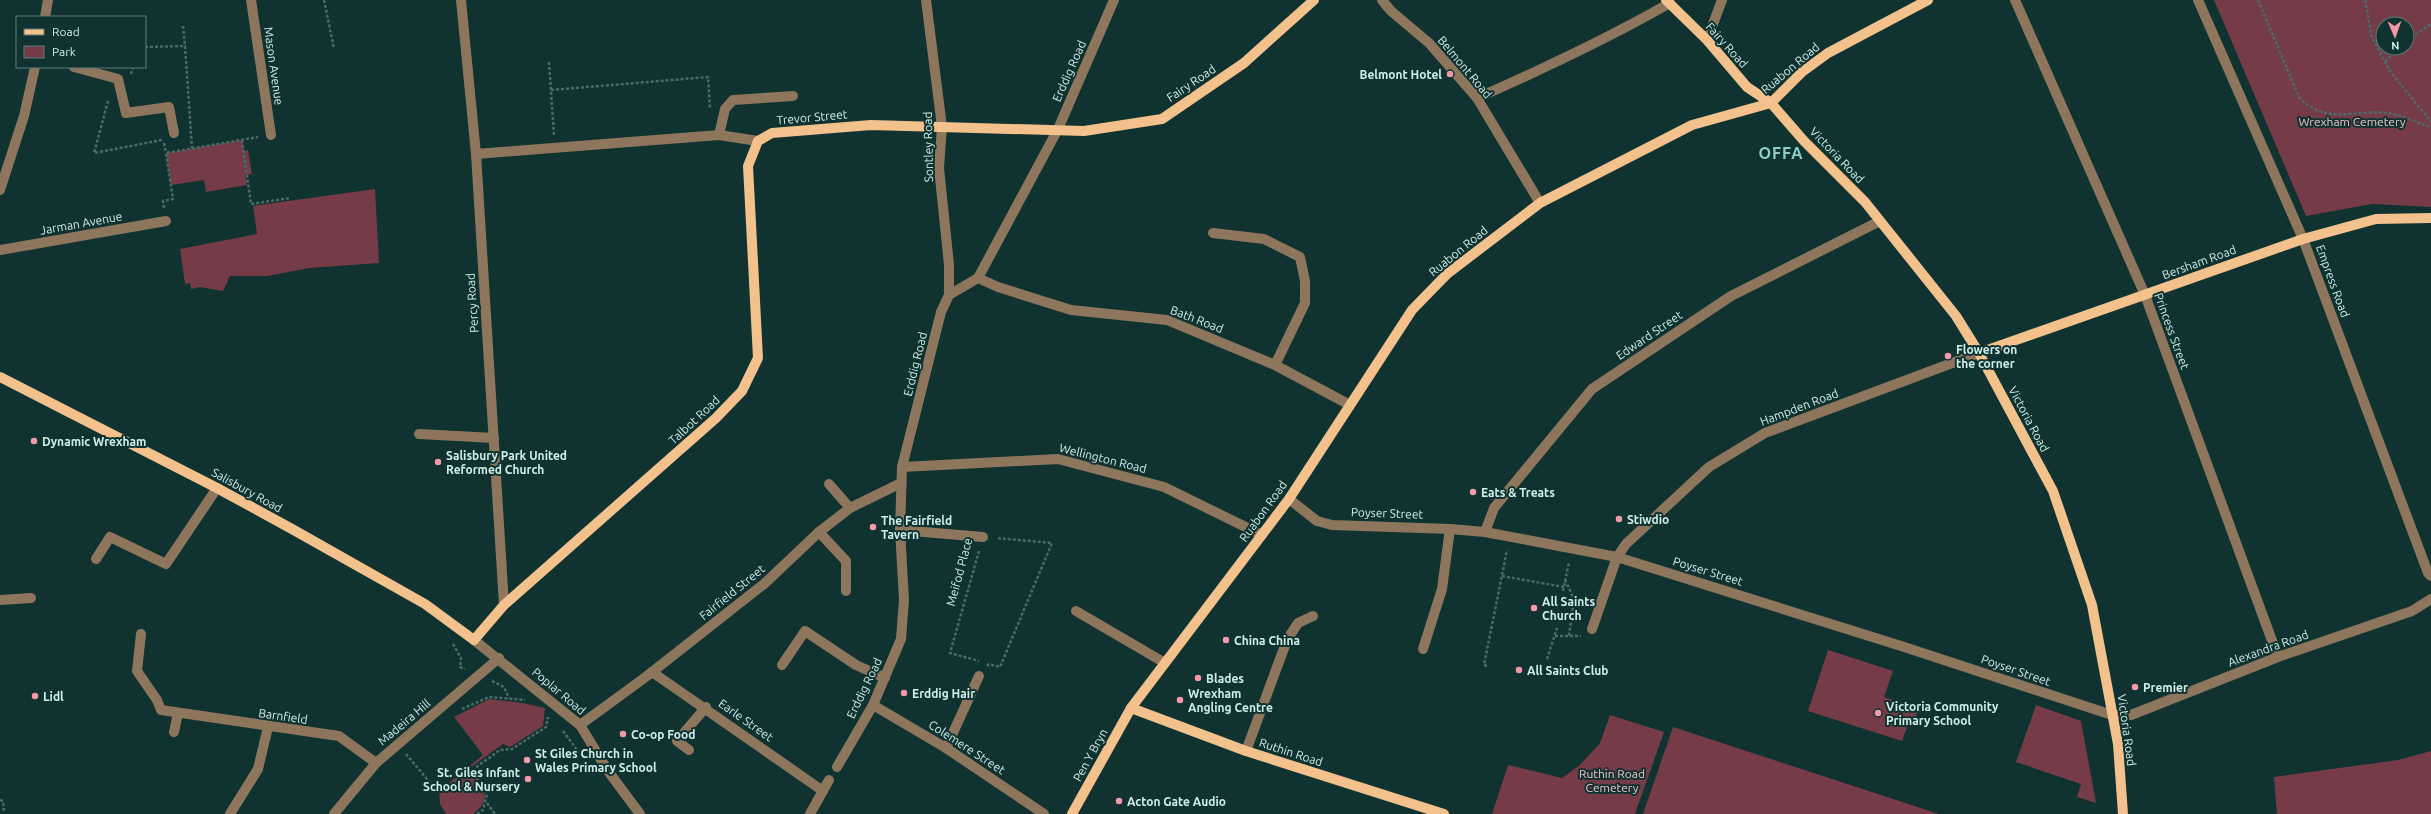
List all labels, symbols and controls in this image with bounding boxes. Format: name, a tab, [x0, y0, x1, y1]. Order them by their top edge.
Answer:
legend	[16, 16, 146, 68]
north arrow	[2375, 16, 2415, 56]
street label: Fairy Road	[1703, 20, 1751, 70]
text: Road	[52, 25, 80, 38]
street label: Mason Avenue	[262, 26, 286, 106]
street label: Belmont Road	[1435, 33, 1495, 101]
street label: Erddig Road	[1050, 38, 1088, 104]
street label: Ruabon Road	[1758, 40, 1822, 96]
text: N	[2391, 40, 2400, 52]
text: Park	[52, 45, 76, 58]
street label: Fairy Road	[1164, 62, 1218, 104]
place label: Belmont Hotel	[1359, 68, 1442, 81]
marker: Belmont Hotel	[1445, 69, 1455, 79]
street label: Trevor Street	[776, 107, 848, 127]
street label: Sontley Road	[921, 111, 935, 183]
park label: Wrexham Cemetery	[2298, 115, 2406, 128]
street label: Victoria Road	[1807, 124, 1867, 186]
district label: OFFA	[1758, 144, 1804, 162]
street label: Jarman Avenue	[39, 209, 123, 237]
street label: Ruabon Road	[1426, 223, 1490, 279]
street label: Bersham Road	[2160, 243, 2238, 281]
street label: Empress Road	[2314, 243, 2352, 319]
street label: Percy Road	[463, 273, 481, 333]
street label: Princess Street	[2152, 291, 2192, 371]
street label: Bath Road	[1169, 303, 1225, 335]
street label: Edward Street	[1613, 308, 1685, 362]
street label: Erddig Road	[901, 331, 929, 397]
place label: Flowers on the corner	[1956, 343, 2017, 370]
marker: Flowers on the corner	[1943, 351, 1953, 361]
street label: Victoria Road	[2006, 384, 2052, 454]
street label: Hampden Road	[1758, 386, 1840, 428]
street label: Talbot Road	[666, 393, 722, 447]
place label: Dynamic Wrexham	[42, 435, 146, 448]
marker: Dynamic Wrexham	[29, 436, 39, 446]
street label: Wellington Road	[1058, 441, 1148, 475]
place label: Salisbury Park United Reformed Church	[446, 449, 567, 476]
marker: Salisbury Park United Reformed Church	[433, 457, 443, 467]
street label: Salisbury Road	[209, 465, 285, 515]
street label: Ruabon Road	[1237, 478, 1289, 544]
place label: Eats & Treats	[1481, 486, 1555, 499]
marker: Eats & Treats	[1468, 487, 1478, 497]
street label: Poyser Street	[1351, 505, 1424, 521]
place label: Stiwdio	[1627, 513, 1669, 526]
place label: The Fairfield Tavern	[881, 514, 952, 541]
marker: Stiwdio	[1614, 514, 1624, 524]
marker: The Fairfield Tavern	[868, 522, 878, 532]
street label: Meifod Place	[944, 537, 974, 607]
street label: Poyser Street	[1671, 554, 1745, 588]
street label: Fairfield Street	[697, 562, 767, 622]
place label: All Saints Church	[1542, 595, 1596, 622]
marker: All Saints Church	[1529, 603, 1539, 613]
street label: Alexandra Road	[2226, 627, 2310, 669]
place label: China China	[1234, 634, 1300, 647]
marker: China China	[1221, 635, 1231, 645]
street label: Poyser Street	[1980, 652, 2053, 688]
street label: Erddig Road	[844, 656, 884, 720]
place label: All Saints Club	[1527, 664, 1609, 677]
street label: Poplar Road	[530, 665, 588, 717]
marker: All Saints Club	[1514, 665, 1524, 675]
place label: Blades	[1206, 672, 1244, 685]
marker: Blades	[1193, 673, 1203, 683]
place label: Premier	[2143, 681, 2188, 694]
marker: Premier	[2130, 682, 2140, 692]
place label: Erddig Hair	[912, 687, 975, 700]
place label: Wrexham Angling Centre	[1188, 687, 1273, 714]
marker: Erddig Hair	[899, 688, 909, 698]
place label: Lidl	[43, 690, 64, 703]
marker: Lidl	[30, 691, 40, 701]
street label: Victoria Road	[2116, 693, 2138, 767]
marker: Wrexham Angling Centre	[1175, 695, 1185, 705]
street label: Madeira Hill	[375, 696, 433, 748]
street label: Earle Street	[716, 696, 776, 744]
place label: Victoria Community Primary School	[1886, 700, 1999, 727]
street label: Barnfield	[258, 706, 308, 726]
marker: Victoria Community Primary School	[1873, 708, 1883, 718]
street label: Colemere Street	[926, 717, 1008, 777]
street label: Pen Y Bryn	[1070, 727, 1110, 783]
place label: Co-op Food	[631, 728, 695, 741]
marker: Co-op Food	[618, 729, 628, 739]
street label: Ruthin Road	[1258, 736, 1324, 768]
place label: St Giles Church in Wales Primary School	[535, 747, 657, 774]
marker: St Giles Church in Wales Primary School	[522, 755, 532, 765]
place label: St. Giles Infant School & Nursery	[423, 766, 521, 793]
park label: Ruthin Road Cemetery	[1579, 767, 1645, 794]
marker: St. Giles Infant School & Nursery	[523, 774, 533, 784]
place label: Acton Gate Audio	[1127, 795, 1226, 808]
marker: Acton Gate Audio	[1114, 796, 1124, 806]

